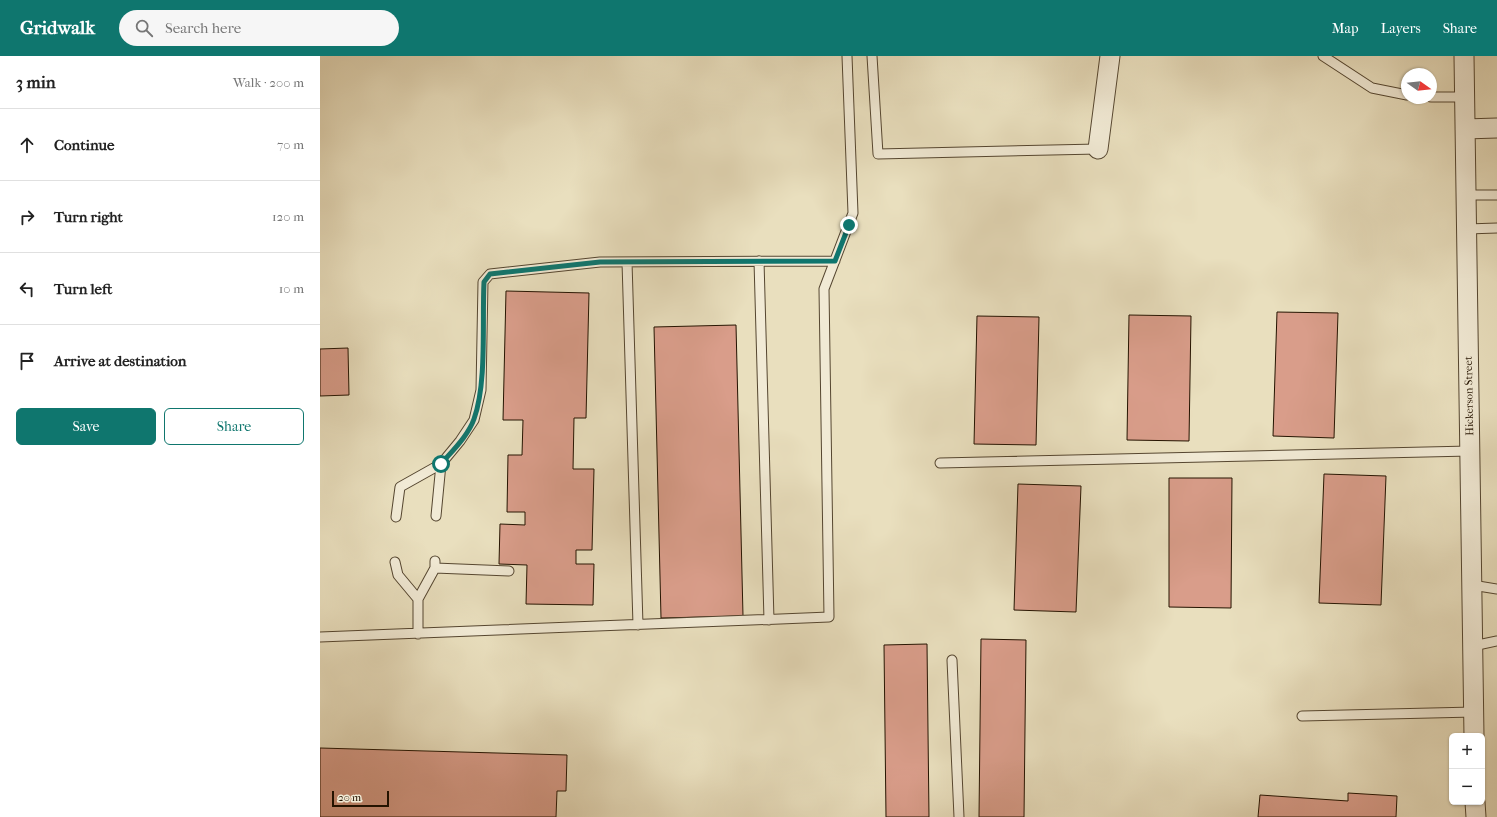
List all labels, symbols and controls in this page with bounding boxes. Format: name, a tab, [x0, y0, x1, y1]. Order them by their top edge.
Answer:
search box	[119, 10, 399, 46]
text: Gridwalk	[20, 17, 95, 39]
icon: search	[133, 17, 155, 39]
text: Search here	[165, 19, 241, 37]
text: Map	[1332, 20, 1359, 37]
text: Layers	[1381, 20, 1421, 37]
text: Share	[1443, 20, 1477, 37]
north arrow	[1401, 68, 1437, 104]
text: 3 min	[16, 72, 56, 92]
text: Walk · 200 m	[233, 75, 304, 90]
icon: ahead	[16, 134, 38, 156]
text: Continue	[54, 136, 114, 154]
text: 70 m	[277, 137, 304, 152]
icon: right	[16, 206, 38, 228]
text: Turn right	[54, 208, 123, 226]
text: 120 m	[272, 209, 304, 224]
route end	[840, 216, 858, 234]
icon: left	[16, 278, 38, 300]
text: Turn left	[54, 280, 112, 298]
text: 10 m	[279, 281, 304, 296]
icon: arrive	[16, 350, 38, 372]
text: Arrive at destination	[54, 352, 186, 370]
street label: Hickerson Street	[1462, 356, 1476, 436]
button: Save	[16, 408, 156, 445]
button: Share	[164, 408, 304, 445]
route start	[432, 455, 450, 473]
map controls	[1449, 733, 1485, 805]
button: +	[1449, 733, 1485, 769]
button: −	[1449, 769, 1485, 805]
scale bar	[332, 789, 389, 808]
text: 20 m	[338, 791, 361, 804]

